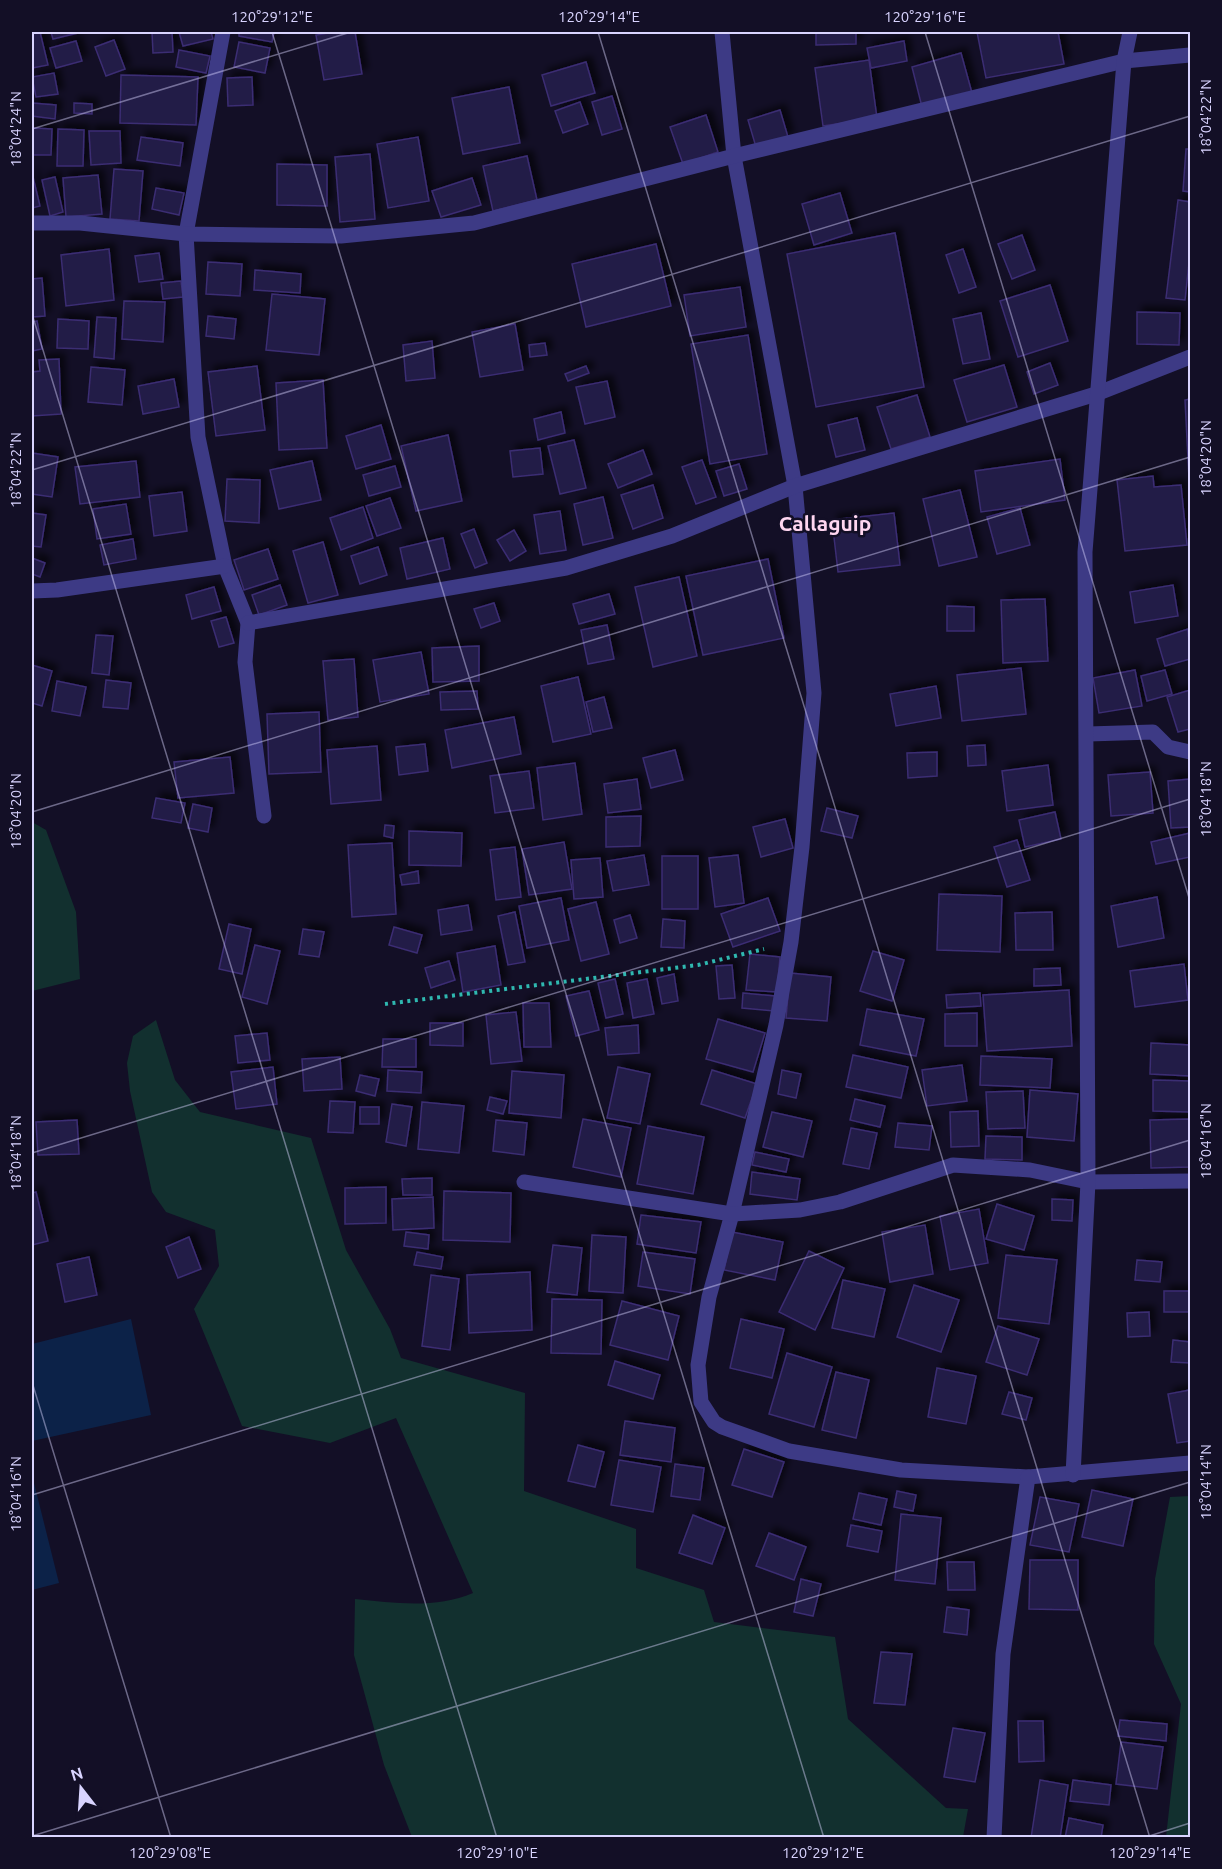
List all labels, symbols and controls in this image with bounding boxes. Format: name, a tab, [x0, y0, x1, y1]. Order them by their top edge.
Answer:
text: 120°29'12"E	[231, 8, 313, 25]
text: 120°29'14"E	[558, 8, 640, 25]
text: 120°29'16"E	[884, 8, 966, 25]
text: 18°04'22"N	[1197, 79, 1214, 155]
text: 18°04'24"N	[7, 91, 24, 167]
text: 18°04'20"N	[1197, 420, 1214, 496]
text: 18°04'22"N	[7, 432, 24, 508]
district label: Callaguip	[779, 511, 871, 535]
text: 18°04'18"N	[1197, 761, 1214, 837]
text: 18°04'20"N	[7, 773, 24, 849]
text: 18°04'16"N	[1197, 1103, 1214, 1179]
text: 18°04'18"N	[7, 1115, 24, 1191]
text: 18°04'14"N	[1197, 1444, 1214, 1520]
text: 18°04'16"N	[7, 1456, 24, 1532]
north arrow	[51, 1758, 111, 1818]
text: N	[68, 1763, 85, 1784]
text: 120°29'08"E	[129, 1844, 211, 1861]
text: 120°29'10"E	[456, 1844, 538, 1861]
text: 120°29'12"E	[782, 1844, 864, 1861]
text: 120°29'14"E	[1109, 1844, 1191, 1861]

